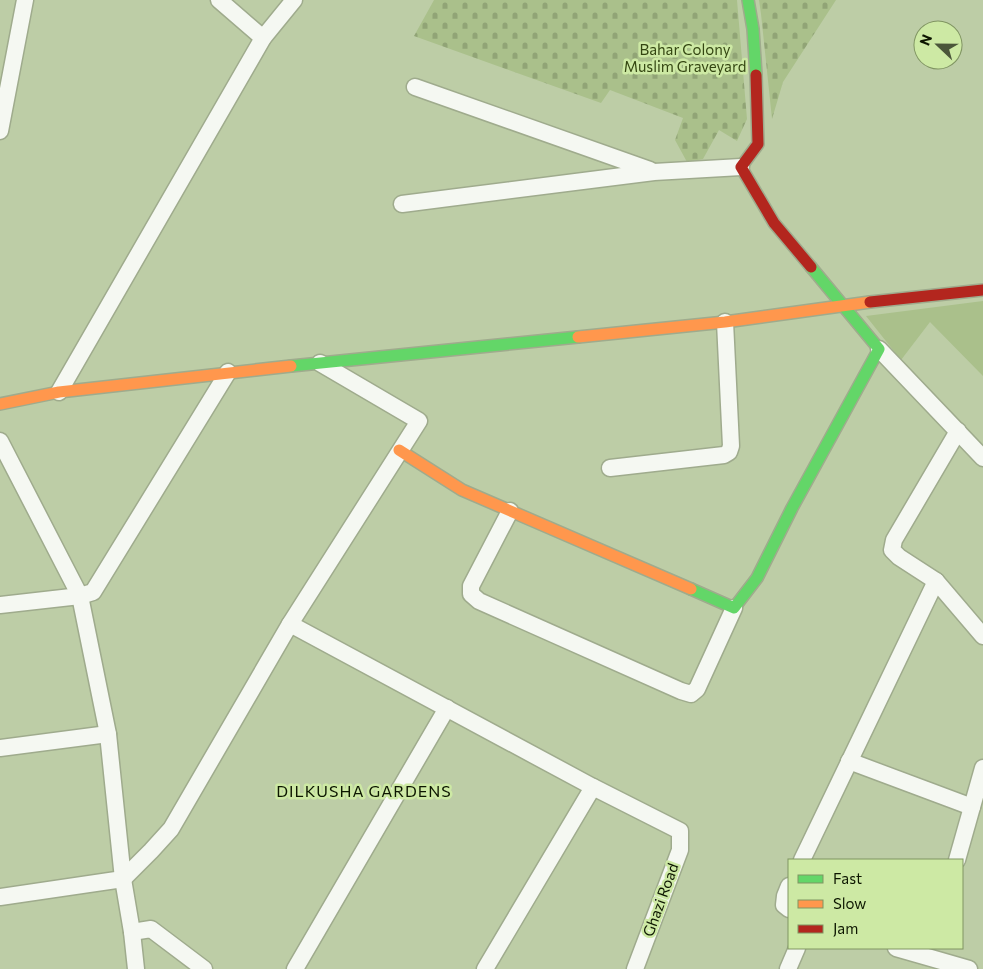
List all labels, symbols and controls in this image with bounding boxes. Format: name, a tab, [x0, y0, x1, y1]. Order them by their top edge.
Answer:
north arrow	[913, 20, 963, 70]
text: N	[916, 32, 935, 48]
park label: Bahar Colony Muslim Graveyard	[624, 40, 746, 75]
district label: DILKUSHA GARDENS	[276, 781, 452, 800]
legend	[788, 859, 963, 949]
street label: Ghazi Road	[638, 861, 682, 939]
text: Fast	[833, 869, 862, 887]
text: Slow	[833, 894, 866, 912]
text: Jam	[833, 919, 858, 937]

